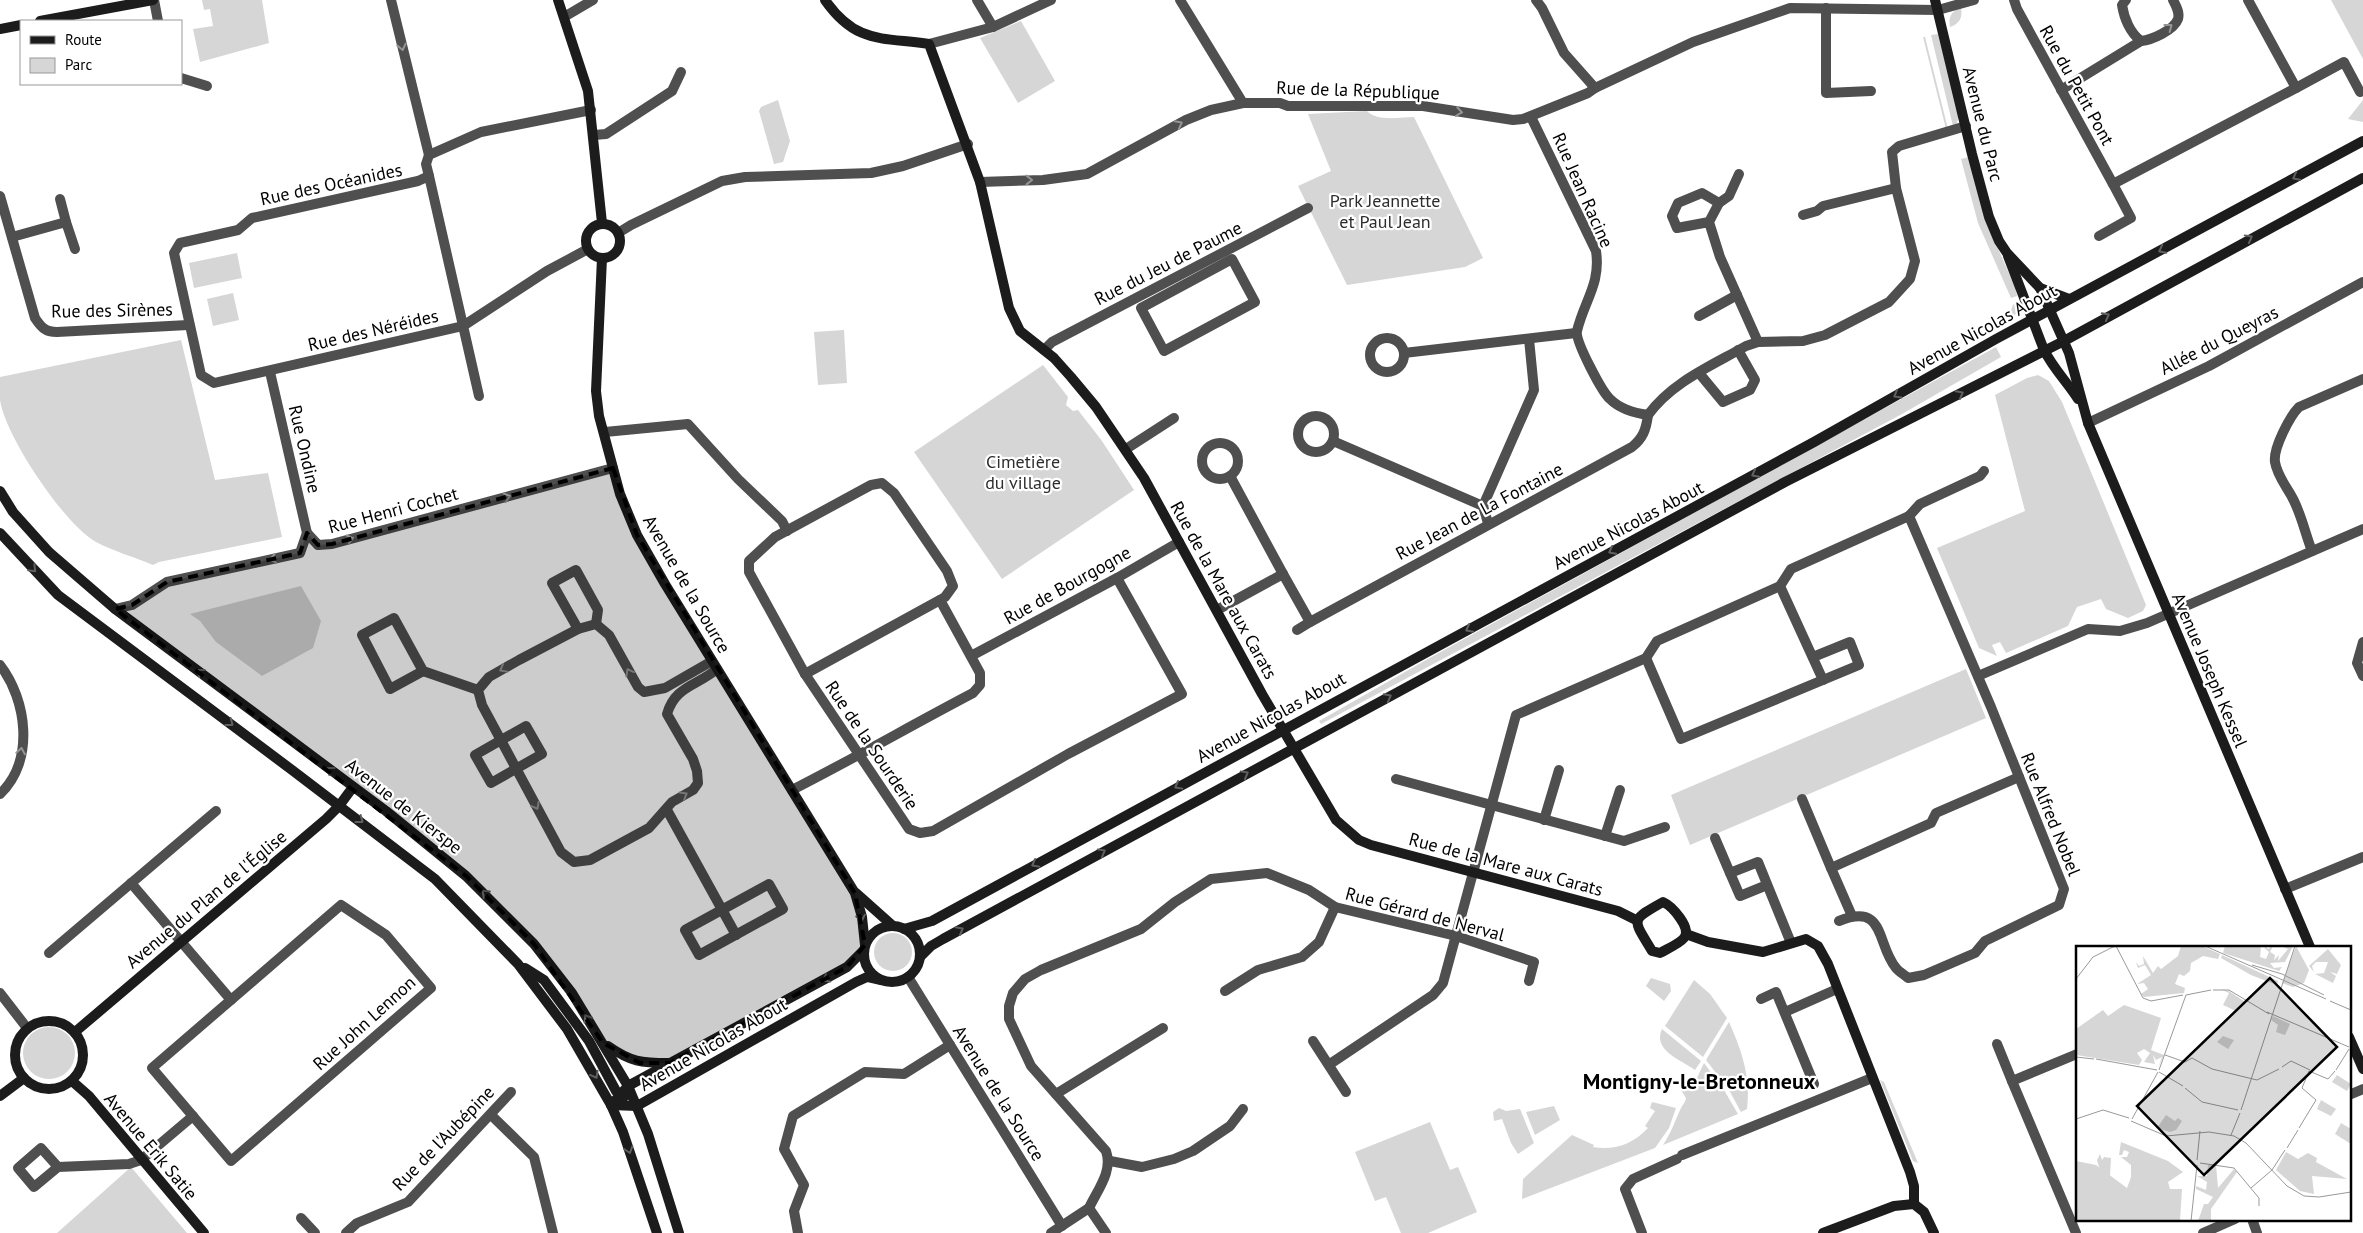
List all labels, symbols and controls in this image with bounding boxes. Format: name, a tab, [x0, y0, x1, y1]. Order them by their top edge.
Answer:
legend	[20, 20, 182, 85]
street label: Rue du Petit Pont	[2035, 21, 2119, 149]
one-way arrow	[2163, 24, 2173, 33]
text: Route	[65, 30, 102, 49]
one-way arrow	[396, 43, 407, 52]
text: Parc	[65, 55, 92, 74]
street label: Avenue du Parc	[1958, 64, 2008, 184]
street label: Rue de la République	[1276, 76, 1440, 104]
one-way arrow	[1454, 106, 1463, 116]
one-way arrow	[1173, 120, 1182, 130]
street label: Rue Jean Racine	[1547, 129, 1619, 251]
street label: Rue des Océanides	[258, 158, 404, 210]
one-way arrow	[2293, 171, 2302, 181]
one-way arrow	[1026, 175, 1033, 185]
park label: Park Jeannette et Paul Jean	[1330, 189, 1440, 233]
street label: Rue du Jeu de Paume	[1090, 216, 1246, 310]
one-way arrow	[2244, 234, 2253, 244]
one-way arrow	[2158, 244, 2167, 254]
street label: Avenue Nicolas About	[1903, 278, 2061, 380]
street label: Rue des Sirènes	[51, 297, 173, 323]
street label: Allée du Queyras	[2156, 300, 2282, 380]
street label: Rue des Néréides	[306, 304, 440, 356]
one-way arrow	[2101, 312, 2110, 322]
one-way arrow	[1893, 389, 1902, 399]
one-way arrow	[1955, 390, 1964, 400]
street label: Rue Ondine	[284, 403, 326, 495]
park label: Cimetière du village	[985, 450, 1061, 494]
street label: Rue Jean de La Fontaine	[1391, 457, 1567, 565]
one-way arrow	[1751, 468, 1760, 478]
street label: Avenue Nicolas About	[1549, 476, 1707, 574]
street label: Rue Henri Cochet	[326, 482, 460, 538]
one-way arrow	[502, 492, 511, 503]
street label: Rue de la Mare aux Carats	[1165, 497, 1283, 683]
street label: Avenue de la Source	[638, 511, 736, 657]
one-way arrow	[345, 534, 354, 545]
street label: Rue de Bourgogne	[999, 541, 1135, 629]
one-way arrow	[1608, 545, 1617, 555]
one-way arrow	[268, 553, 277, 564]
one-way arrow	[27, 564, 36, 573]
street label: Avenue Joseph Kessel	[2167, 589, 2253, 751]
one-way arrow	[1465, 622, 1474, 632]
one-way arrow	[500, 663, 509, 673]
street label: Avenue Nicolas About	[1192, 666, 1350, 768]
one-way arrow	[626, 668, 636, 677]
one-way arrow	[197, 670, 206, 678]
street label: Rue de la Sourderie	[820, 676, 924, 814]
one-way arrow	[1383, 693, 1392, 703]
one-way arrow	[224, 717, 234, 726]
one-way arrow	[15, 747, 25, 756]
street label: Rue Alfred Nobel	[2016, 749, 2086, 880]
street label: Avenue de Kierspe	[341, 753, 467, 859]
one-way arrow	[326, 767, 336, 776]
one-way arrow	[1240, 770, 1249, 780]
one-way arrow	[1174, 780, 1183, 790]
one-way arrow	[679, 792, 688, 802]
one-way arrow	[530, 800, 540, 809]
one-way arrow	[354, 814, 363, 824]
street label: Avenue du Plan de l'Église	[121, 825, 291, 973]
street label: Rue de la Mare aux Carats	[1407, 827, 1605, 901]
one-way arrow	[1097, 848, 1106, 858]
one-way arrow	[1032, 858, 1041, 868]
street label: Rue Gérard de Nerval	[1343, 882, 1508, 947]
one-way arrow	[481, 890, 490, 899]
one-way arrow	[856, 914, 866, 923]
one-way arrow	[954, 926, 963, 936]
inset map	[2076, 946, 2350, 1220]
street label: Rue John Lennon	[308, 971, 420, 1075]
one-way arrow	[822, 973, 831, 983]
street label: Avenue Nicolas About	[635, 992, 791, 1096]
one-way arrow	[584, 1015, 594, 1024]
street label: Avenue de la Source	[948, 1021, 1050, 1165]
district label: Montigny-le-Bretonneux	[1583, 1067, 1816, 1095]
one-way arrow	[589, 1070, 599, 1079]
street label: Rue de l'Aubépine	[387, 1081, 499, 1195]
street label: Avenue Erik Satie	[99, 1088, 203, 1204]
one-way arrow	[623, 1145, 633, 1153]

